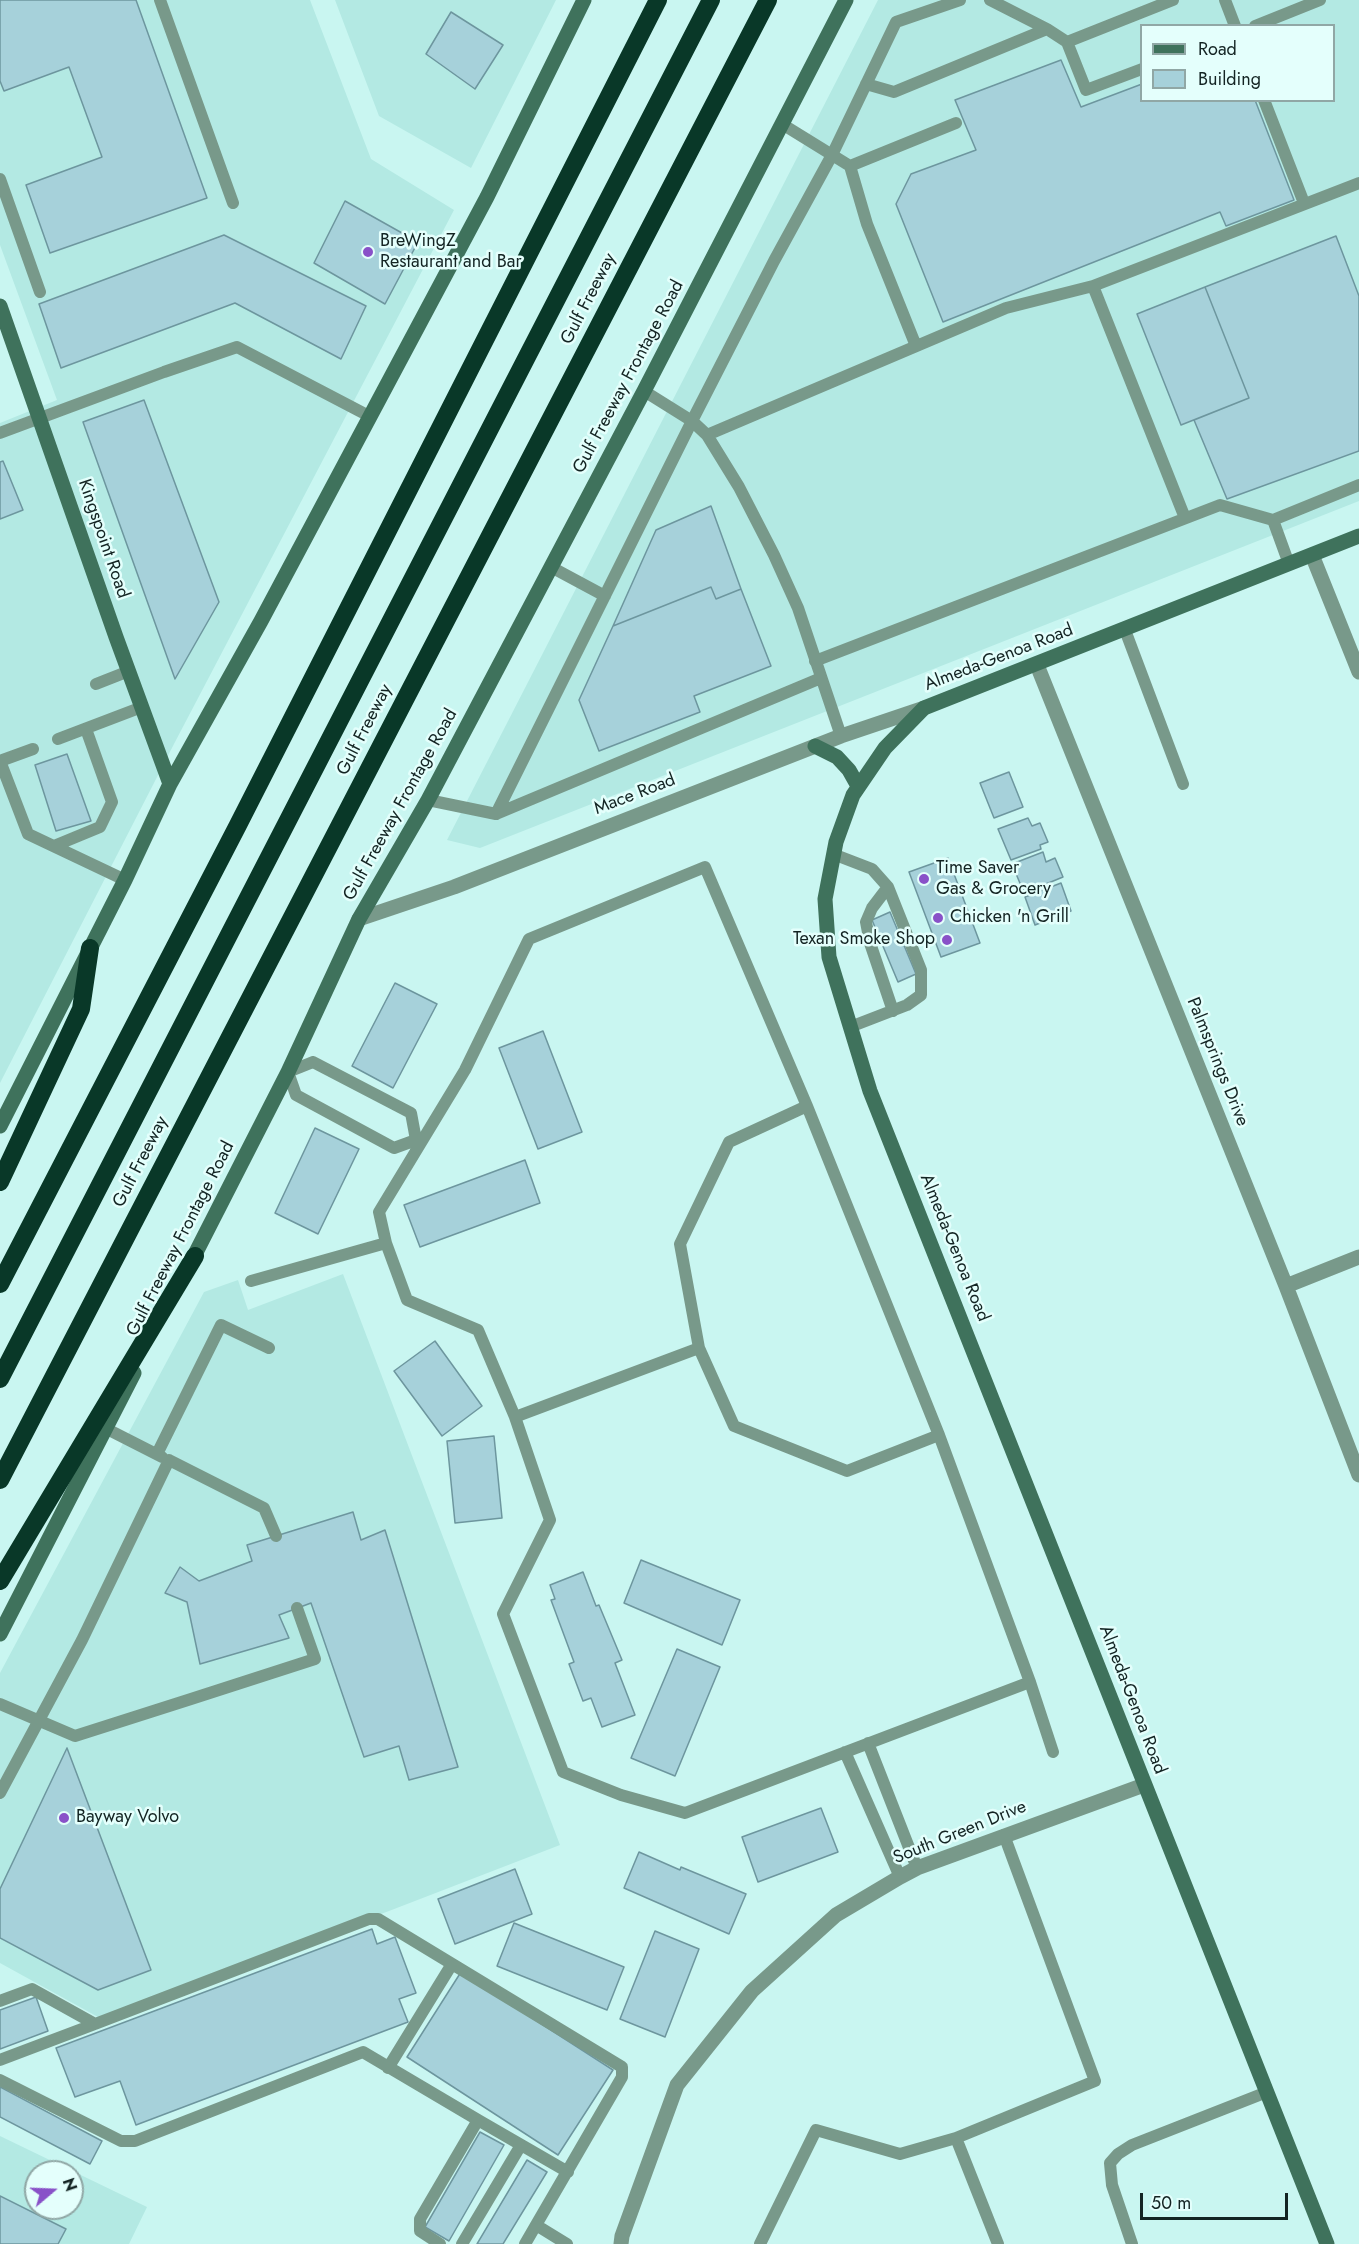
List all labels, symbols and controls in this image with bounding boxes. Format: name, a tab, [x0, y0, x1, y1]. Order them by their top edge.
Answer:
legend	[1140, 24, 1335, 102]
text: Road	[1198, 36, 1237, 62]
text: Building	[1198, 66, 1261, 92]
place label: BreWingZ Restaurant and Bar	[380, 231, 522, 274]
marker: BreWingZ Restaurant and Bar	[361, 245, 375, 259]
street label: Gulf Freeway	[557, 250, 621, 348]
street label: Gulf Freeway Frontage Road	[569, 277, 689, 477]
street label: Kingspoint Road	[73, 477, 133, 601]
street label: Almeda-Genoa Road	[922, 620, 1076, 696]
street label: Gulf Freeway	[333, 681, 397, 779]
street label: Gulf Freeway Frontage Road	[339, 705, 463, 905]
street label: Mace Road	[591, 770, 679, 820]
place label: Time Saver Gas & Grocery	[936, 858, 1051, 900]
marker: Time Saver Gas & Grocery	[917, 872, 931, 886]
place label: Chicken 'n Grill	[950, 907, 1069, 929]
marker: Chicken 'n Grill	[931, 911, 945, 925]
place label: Texan Smoke Shop	[793, 929, 935, 951]
marker: Texan Smoke Shop	[940, 933, 954, 947]
street label: Palmsprings Drive	[1181, 994, 1253, 1130]
street label: Gulf Freeway	[109, 1113, 173, 1211]
street label: Gulf Freeway Frontage Road	[122, 1138, 240, 1340]
street label: Almeda-Genoa Road	[915, 1171, 993, 1325]
street label: Almeda-Genoa Road	[1094, 1623, 1170, 1777]
street label: South Green Drive	[890, 1796, 1030, 1870]
place label: Bayway Volvo	[76, 1807, 179, 1829]
marker: Bayway Volvo	[57, 1811, 71, 1825]
north arrow	[24, 2160, 84, 2220]
text: N	[57, 2175, 83, 2194]
scale bar	[1143, 2181, 1292, 2219]
text: 50 m	[1151, 2190, 1191, 2216]

